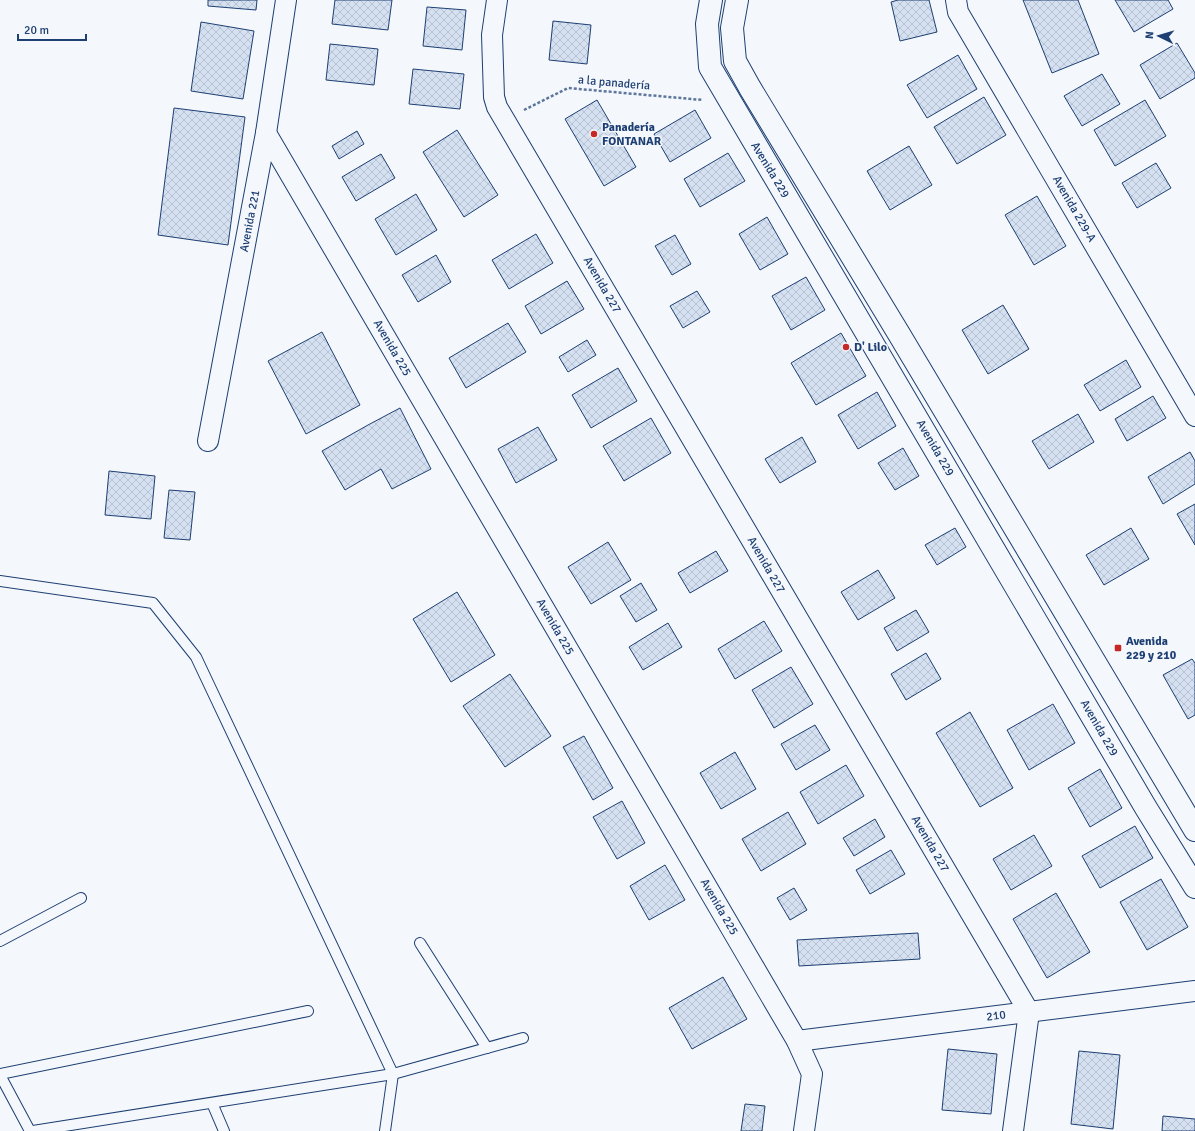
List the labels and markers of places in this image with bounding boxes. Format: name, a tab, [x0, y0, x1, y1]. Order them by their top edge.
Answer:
place label: Panadería FONTANAR	[602, 120, 662, 149]
marker: Panadería FONTANAR	[589, 129, 599, 139]
place label: D' Lilo	[854, 340, 887, 355]
marker: D' Lilo	[841, 342, 851, 352]
place label: Avenida 229 y 210	[1126, 634, 1177, 663]
marker: Avenida 229 y 210	[1113, 643, 1123, 653]

